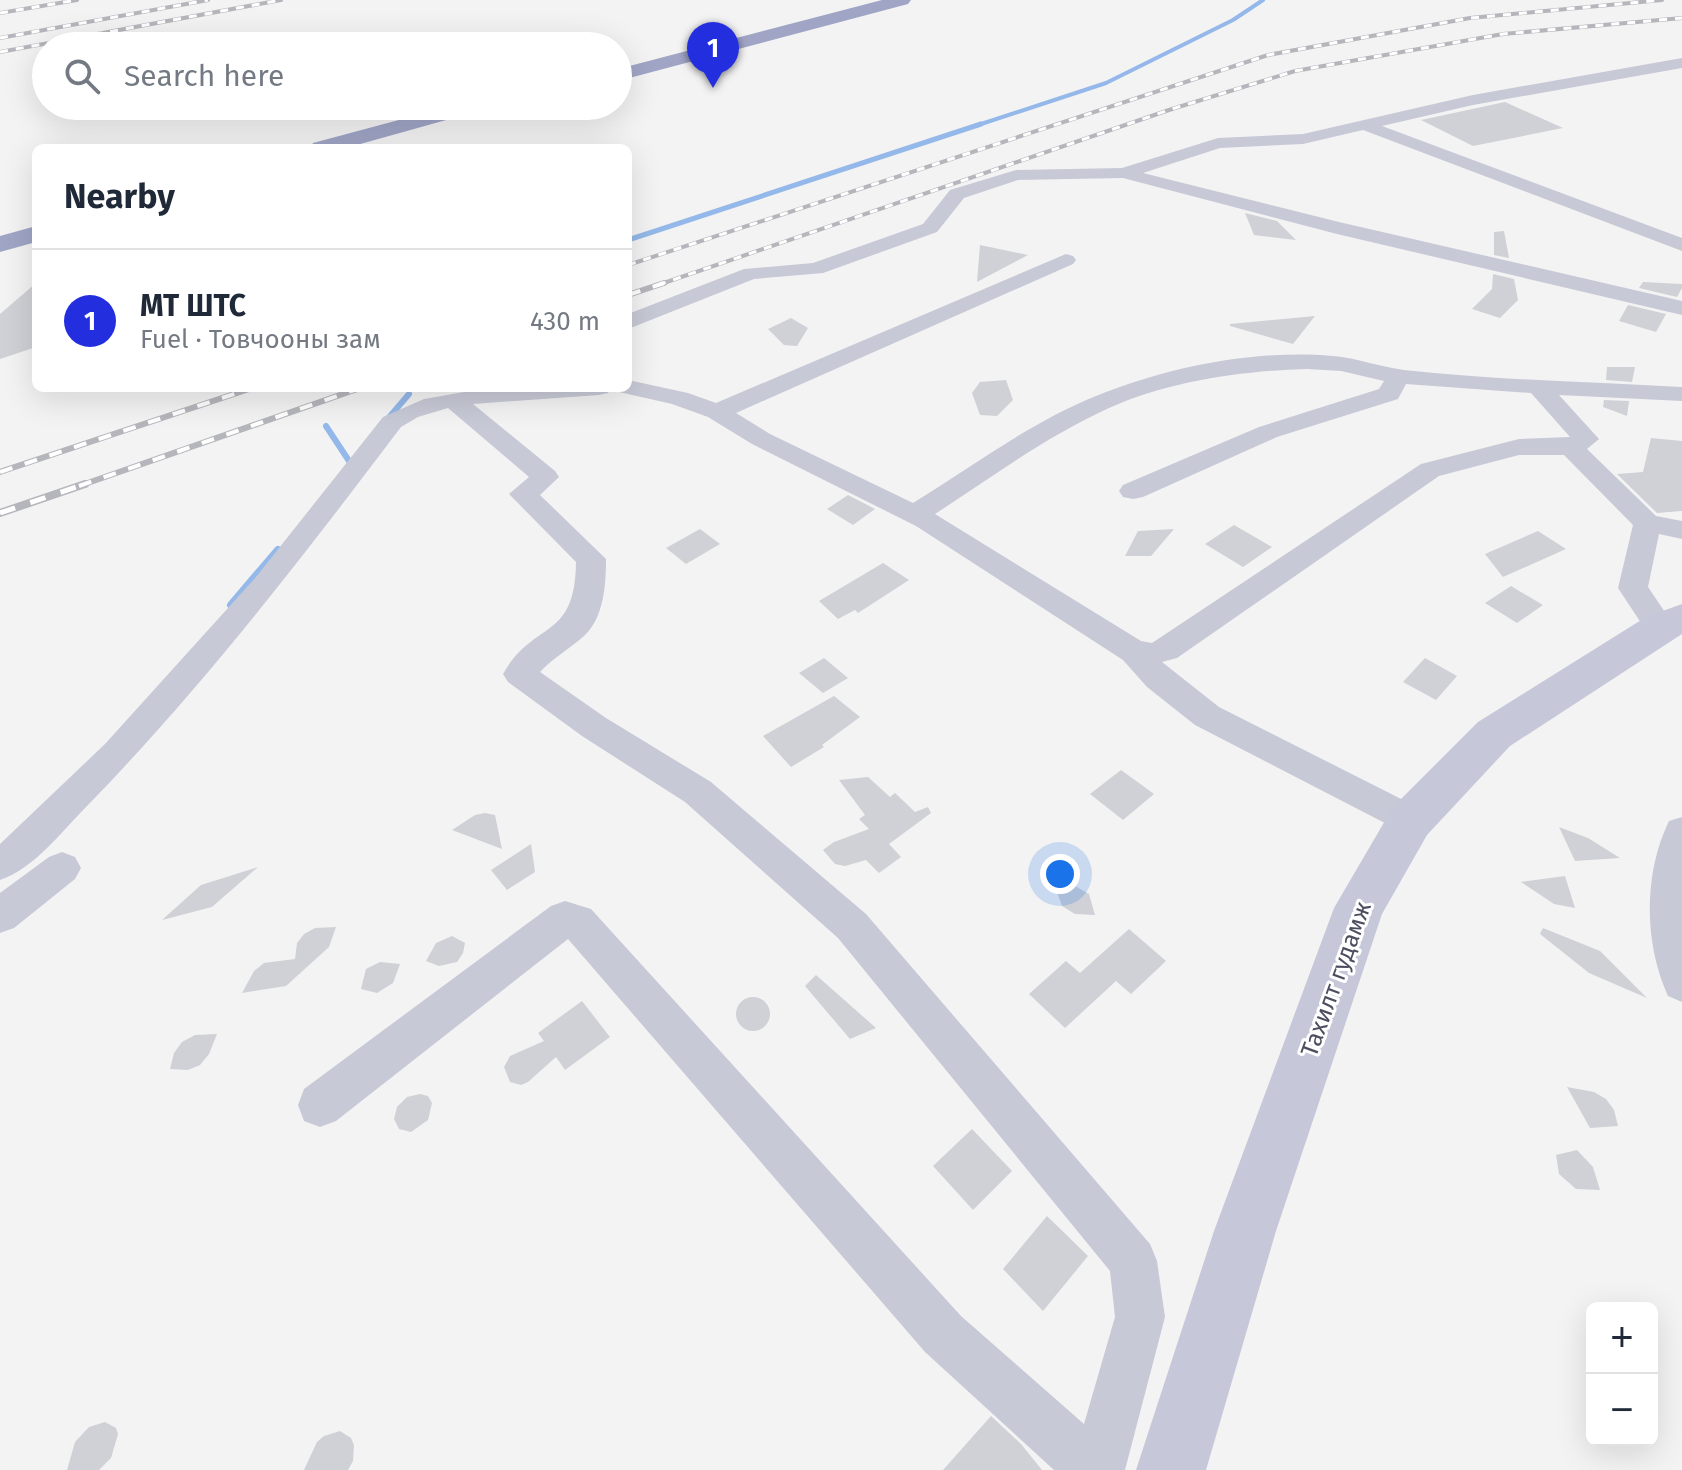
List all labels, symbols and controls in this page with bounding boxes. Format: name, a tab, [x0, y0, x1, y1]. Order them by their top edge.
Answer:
pin: 1	[687, 22, 739, 88]
search box	[32, 32, 632, 120]
icon: search	[60, 54, 104, 98]
text: Search here	[124, 58, 284, 94]
text: Nearby	[64, 176, 175, 217]
text: MT ШТС	[140, 288, 246, 324]
text: 1	[84, 306, 96, 337]
text: 430 m	[530, 306, 600, 337]
text: Fuel · Товчооны зам	[140, 324, 381, 355]
your location	[1040, 854, 1080, 894]
street label: Тахилт гудамж	[1295, 898, 1377, 1060]
map controls	[1586, 1302, 1658, 1446]
button: +	[1586, 1302, 1658, 1374]
button: −	[1586, 1374, 1658, 1446]

